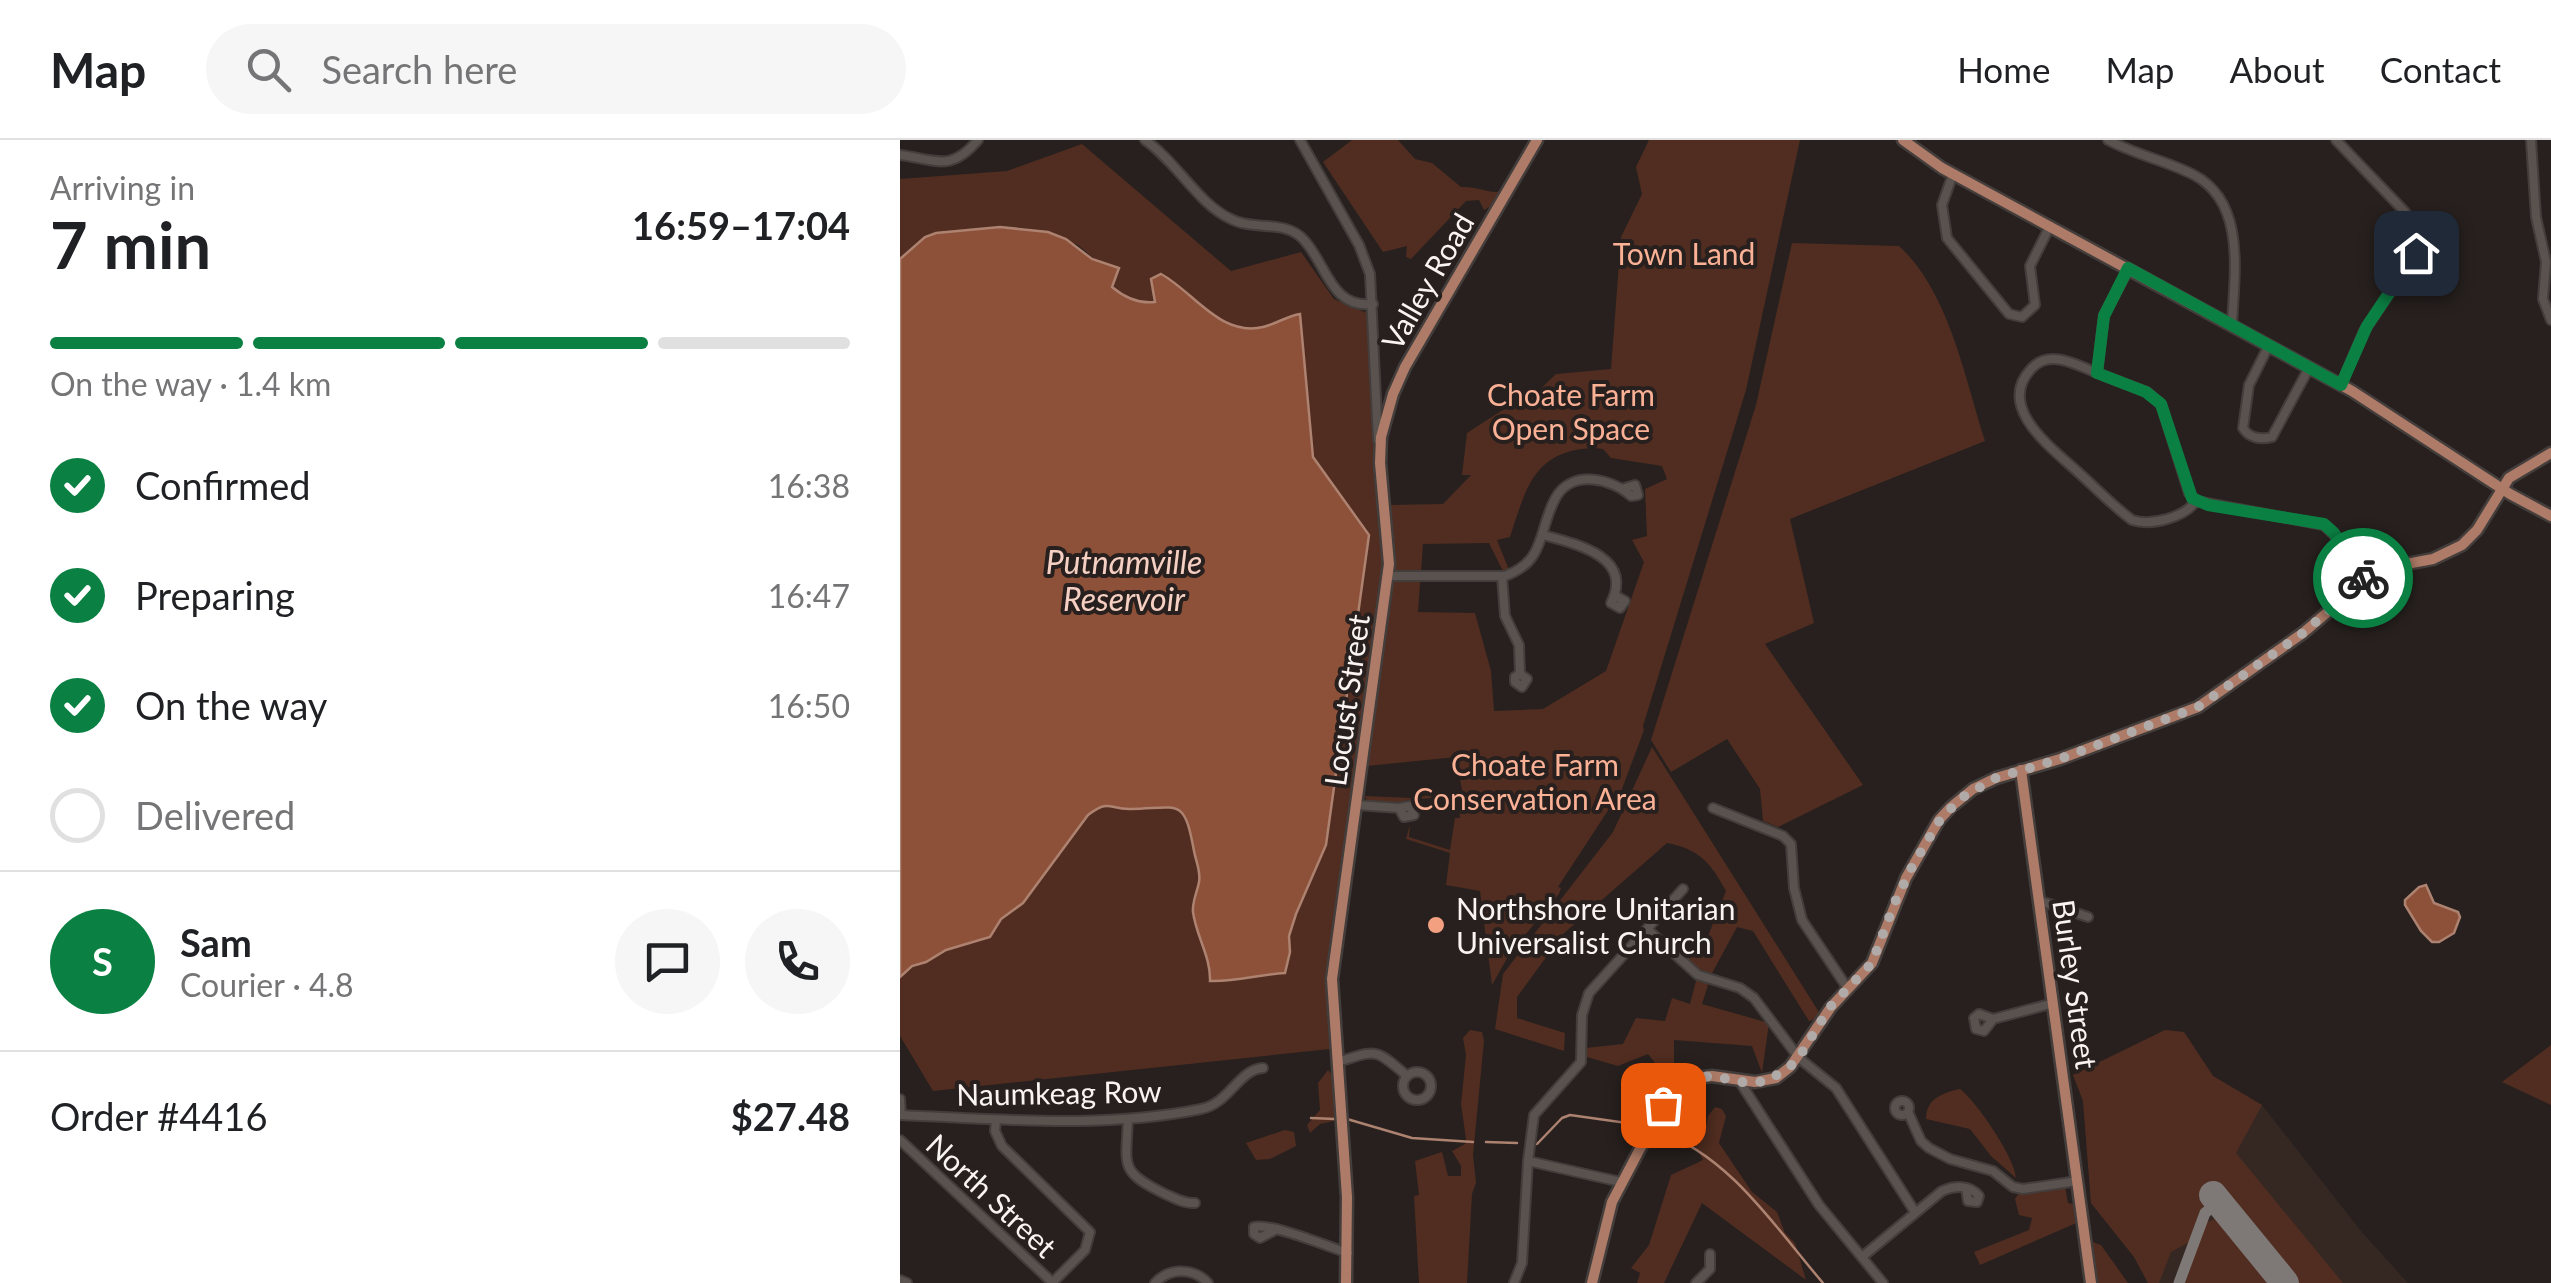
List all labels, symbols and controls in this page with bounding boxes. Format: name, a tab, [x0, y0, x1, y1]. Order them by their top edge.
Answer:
search box	[206, 24, 906, 114]
text: Map	[50, 41, 146, 98]
icon: search	[241, 42, 296, 97]
text: Search here	[321, 46, 517, 92]
text: Home	[1957, 48, 2050, 90]
text: Map	[2105, 48, 2174, 90]
text: About	[2229, 48, 2325, 90]
text: Contact	[2380, 48, 2501, 90]
text: Arriving in	[50, 168, 195, 207]
text: 16:59–17:04	[632, 202, 850, 248]
text: 7 min	[50, 205, 211, 283]
street label: Valley Road	[1374, 206, 1480, 356]
pin	[2374, 211, 2459, 296]
icon: home	[2389, 226, 2444, 281]
park label: Town Land	[1613, 235, 1755, 271]
text: On the way · 1.4 km	[50, 364, 331, 403]
park label: Choate Farm Open Space	[1487, 376, 1655, 446]
icon: check	[50, 458, 105, 513]
text: Confirmed	[135, 462, 311, 508]
text: 16:38	[768, 466, 850, 505]
courier	[2313, 528, 2413, 628]
water label: Putnamville Reservoir	[1046, 542, 1202, 618]
icon: bike	[2336, 551, 2391, 606]
icon: check	[50, 568, 105, 623]
text: Preparing	[135, 572, 295, 618]
text: 16:47	[768, 576, 850, 615]
street label: Locust Street	[1316, 612, 1376, 788]
icon: check	[50, 678, 105, 733]
text: On the way	[135, 682, 327, 728]
text: 16:50	[768, 686, 850, 725]
park label: Choate Farm Conservation Area	[1413, 746, 1657, 816]
text: Delivered	[135, 792, 295, 838]
place label: Northshore Unitarian Universalist Church	[1456, 890, 1735, 960]
street label: Burley Street	[2046, 897, 2106, 1071]
button: chat	[615, 909, 720, 1014]
button: phone	[745, 909, 850, 1014]
marker: Northshore Unitarian Universalist Church	[1425, 914, 1447, 936]
text: Sam	[180, 919, 252, 965]
text: S	[92, 938, 113, 984]
text: Courier · 4.8	[180, 965, 354, 1004]
pin	[1621, 1063, 1706, 1148]
street label: Naumkeag Row	[956, 1072, 1162, 1112]
icon: bag	[1636, 1078, 1691, 1133]
text: Order #4416	[50, 1093, 267, 1139]
text: $27.48	[731, 1093, 850, 1139]
street label: North Street	[920, 1126, 1065, 1264]

